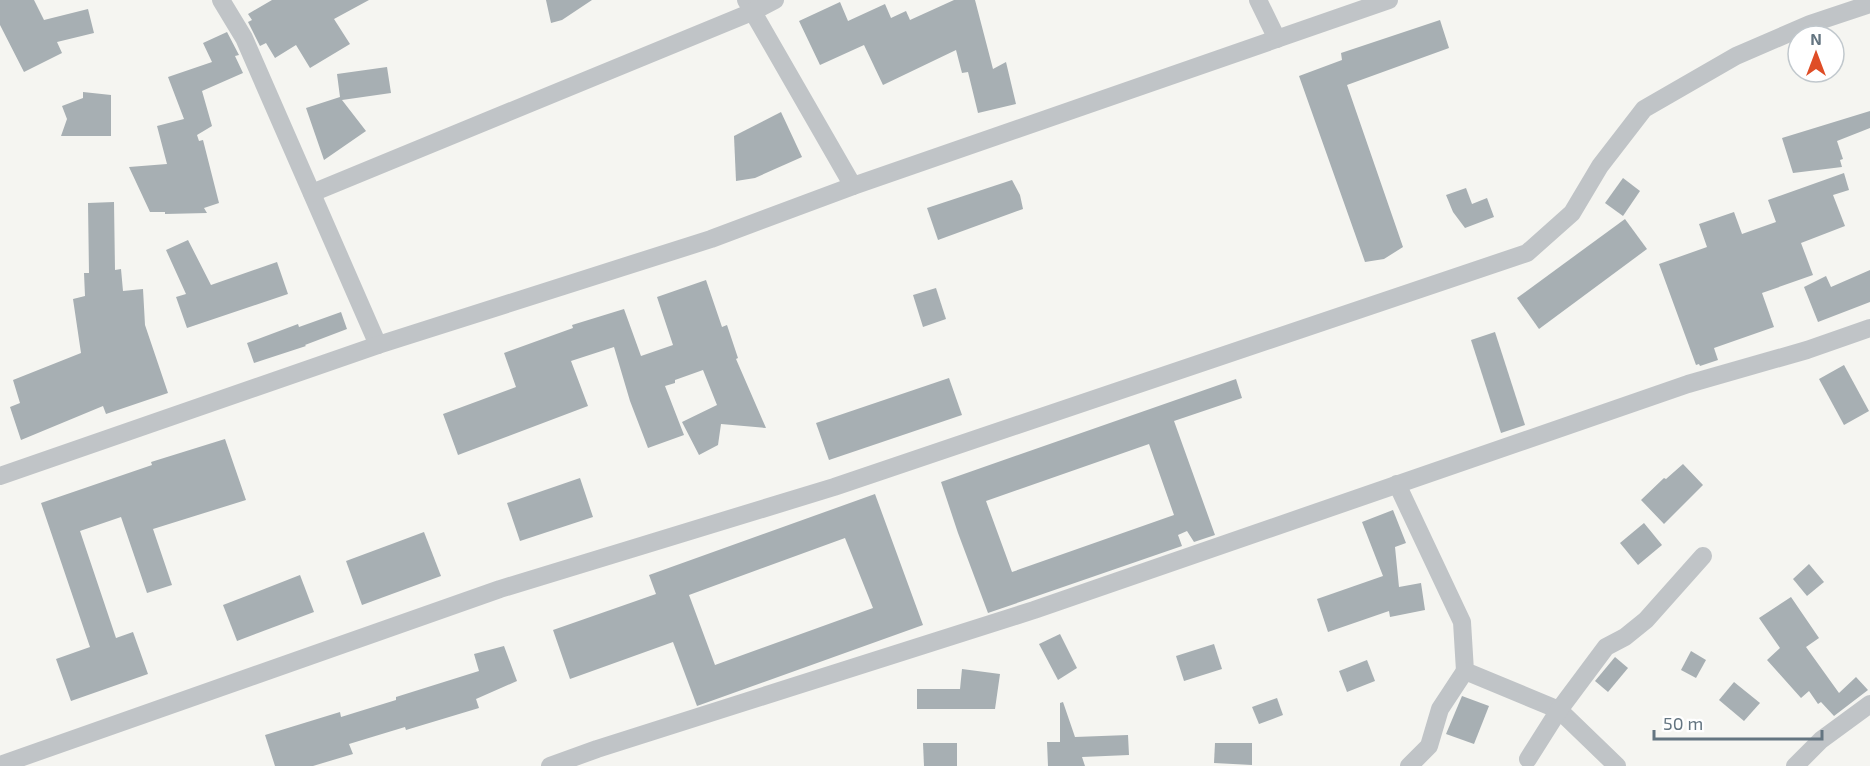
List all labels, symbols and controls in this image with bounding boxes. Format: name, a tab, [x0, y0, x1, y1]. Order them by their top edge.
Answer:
north arrow	[1786, 24, 1846, 84]
text: N	[1810, 29, 1822, 48]
scale bar	[1654, 703, 1822, 741]
text: 50 m	[1663, 712, 1703, 734]

